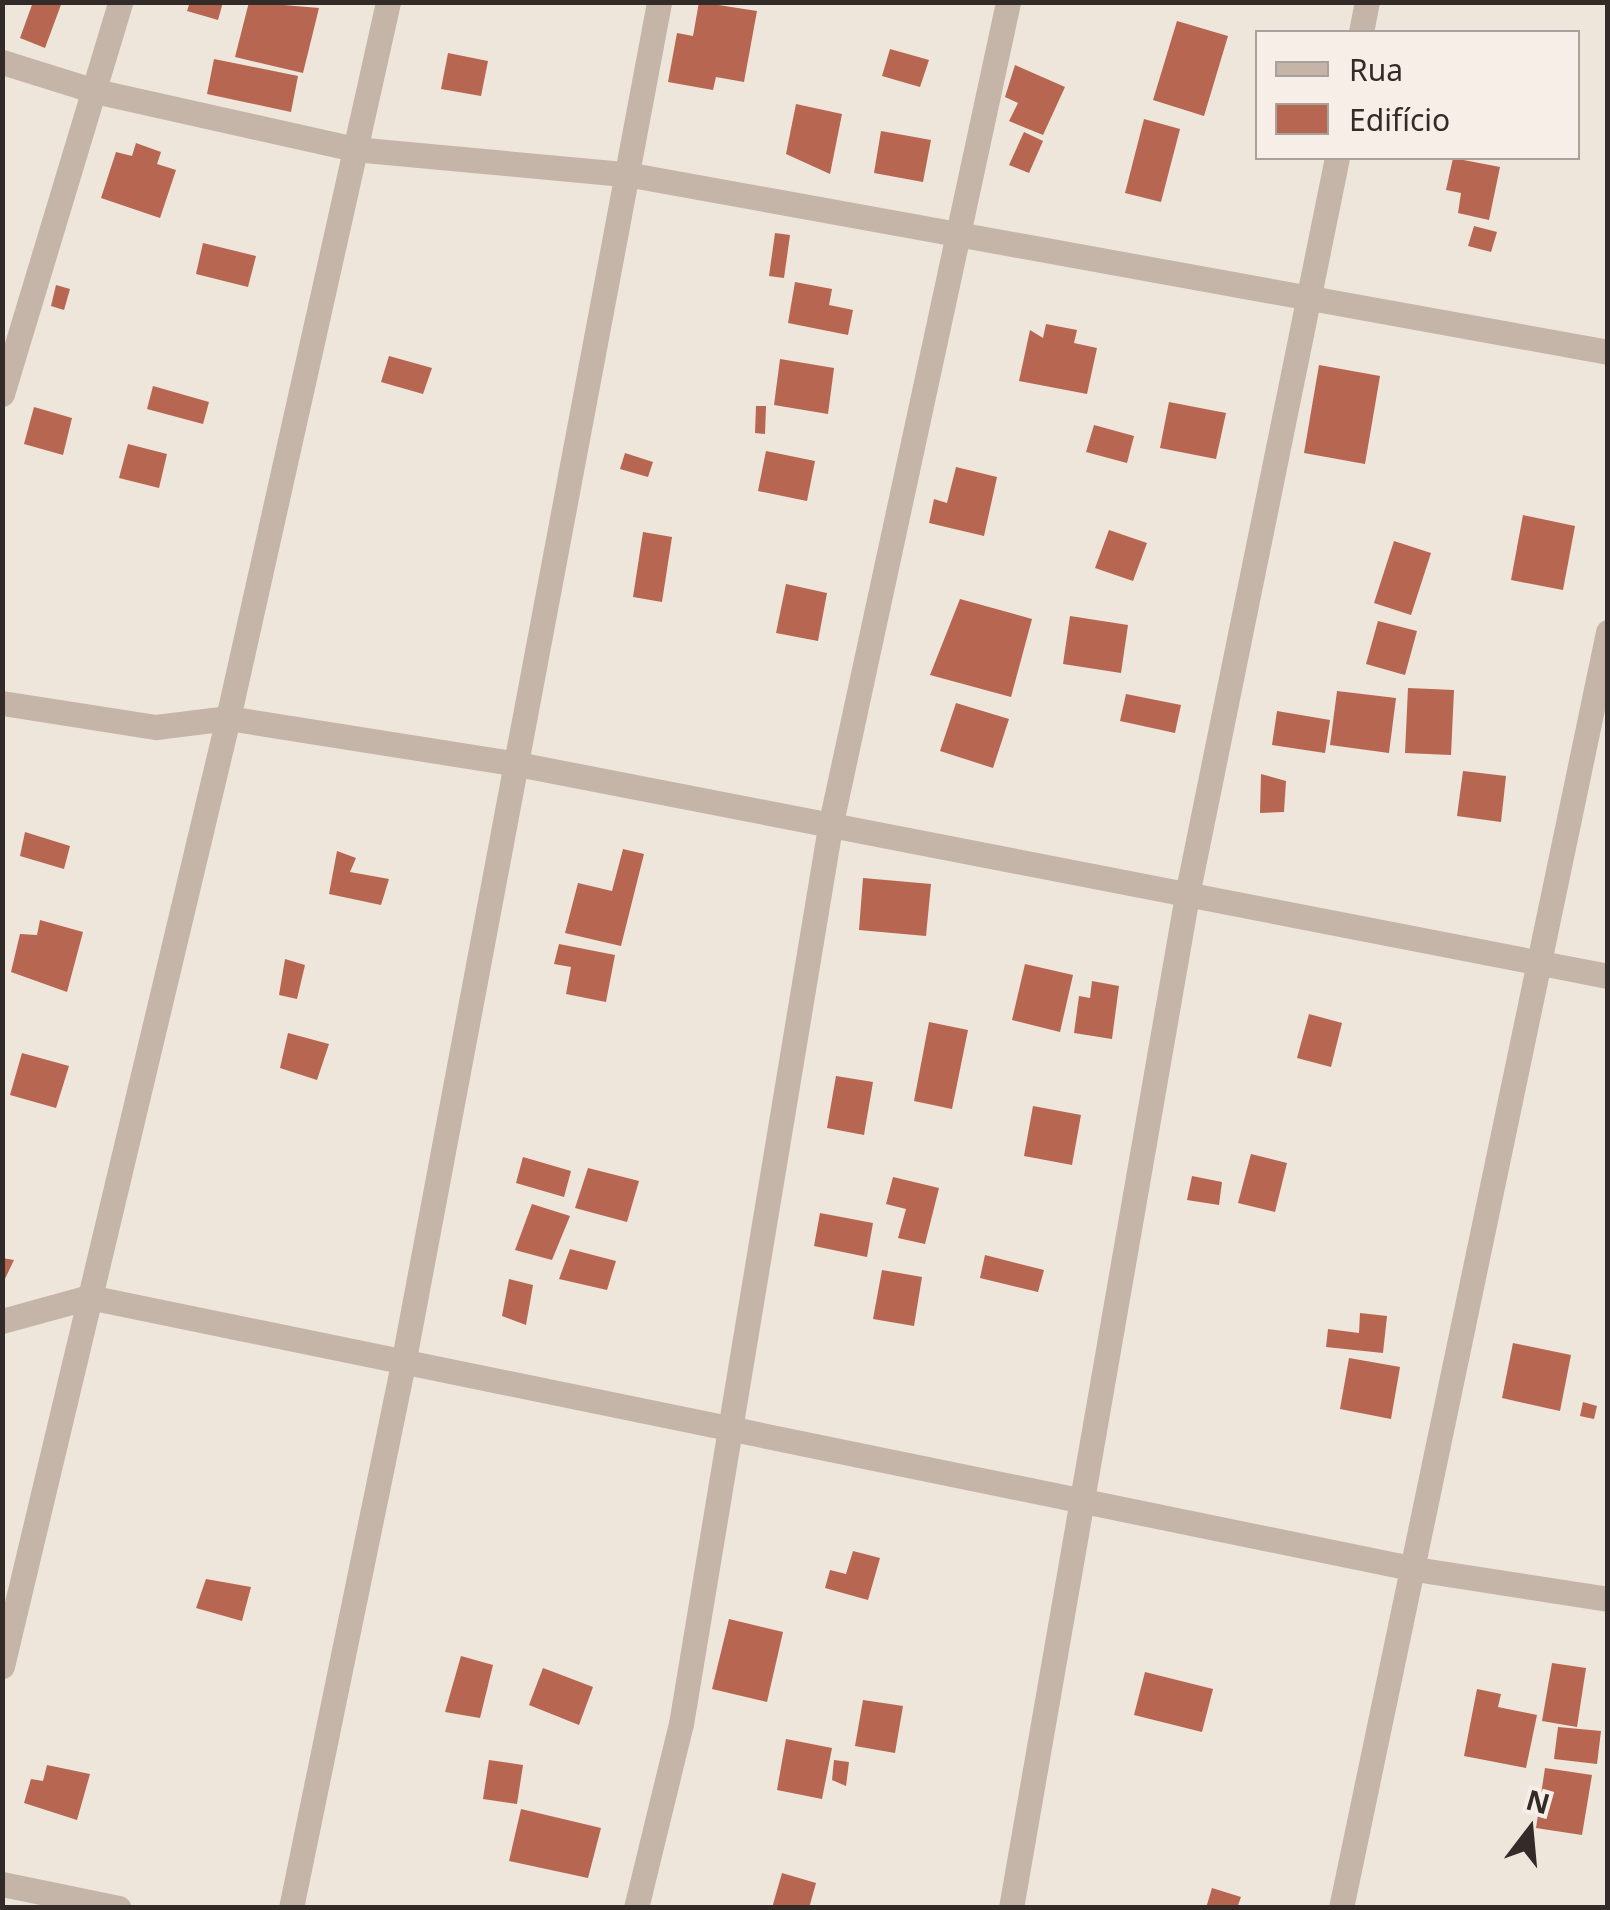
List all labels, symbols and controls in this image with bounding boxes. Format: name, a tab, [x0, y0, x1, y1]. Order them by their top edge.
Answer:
legend	[1255, 30, 1580, 160]
text: Rua	[1349, 49, 1403, 90]
text: Edifício	[1349, 99, 1450, 140]
north arrow	[1480, 1780, 1580, 1880]
text: N	[1522, 1780, 1554, 1823]

